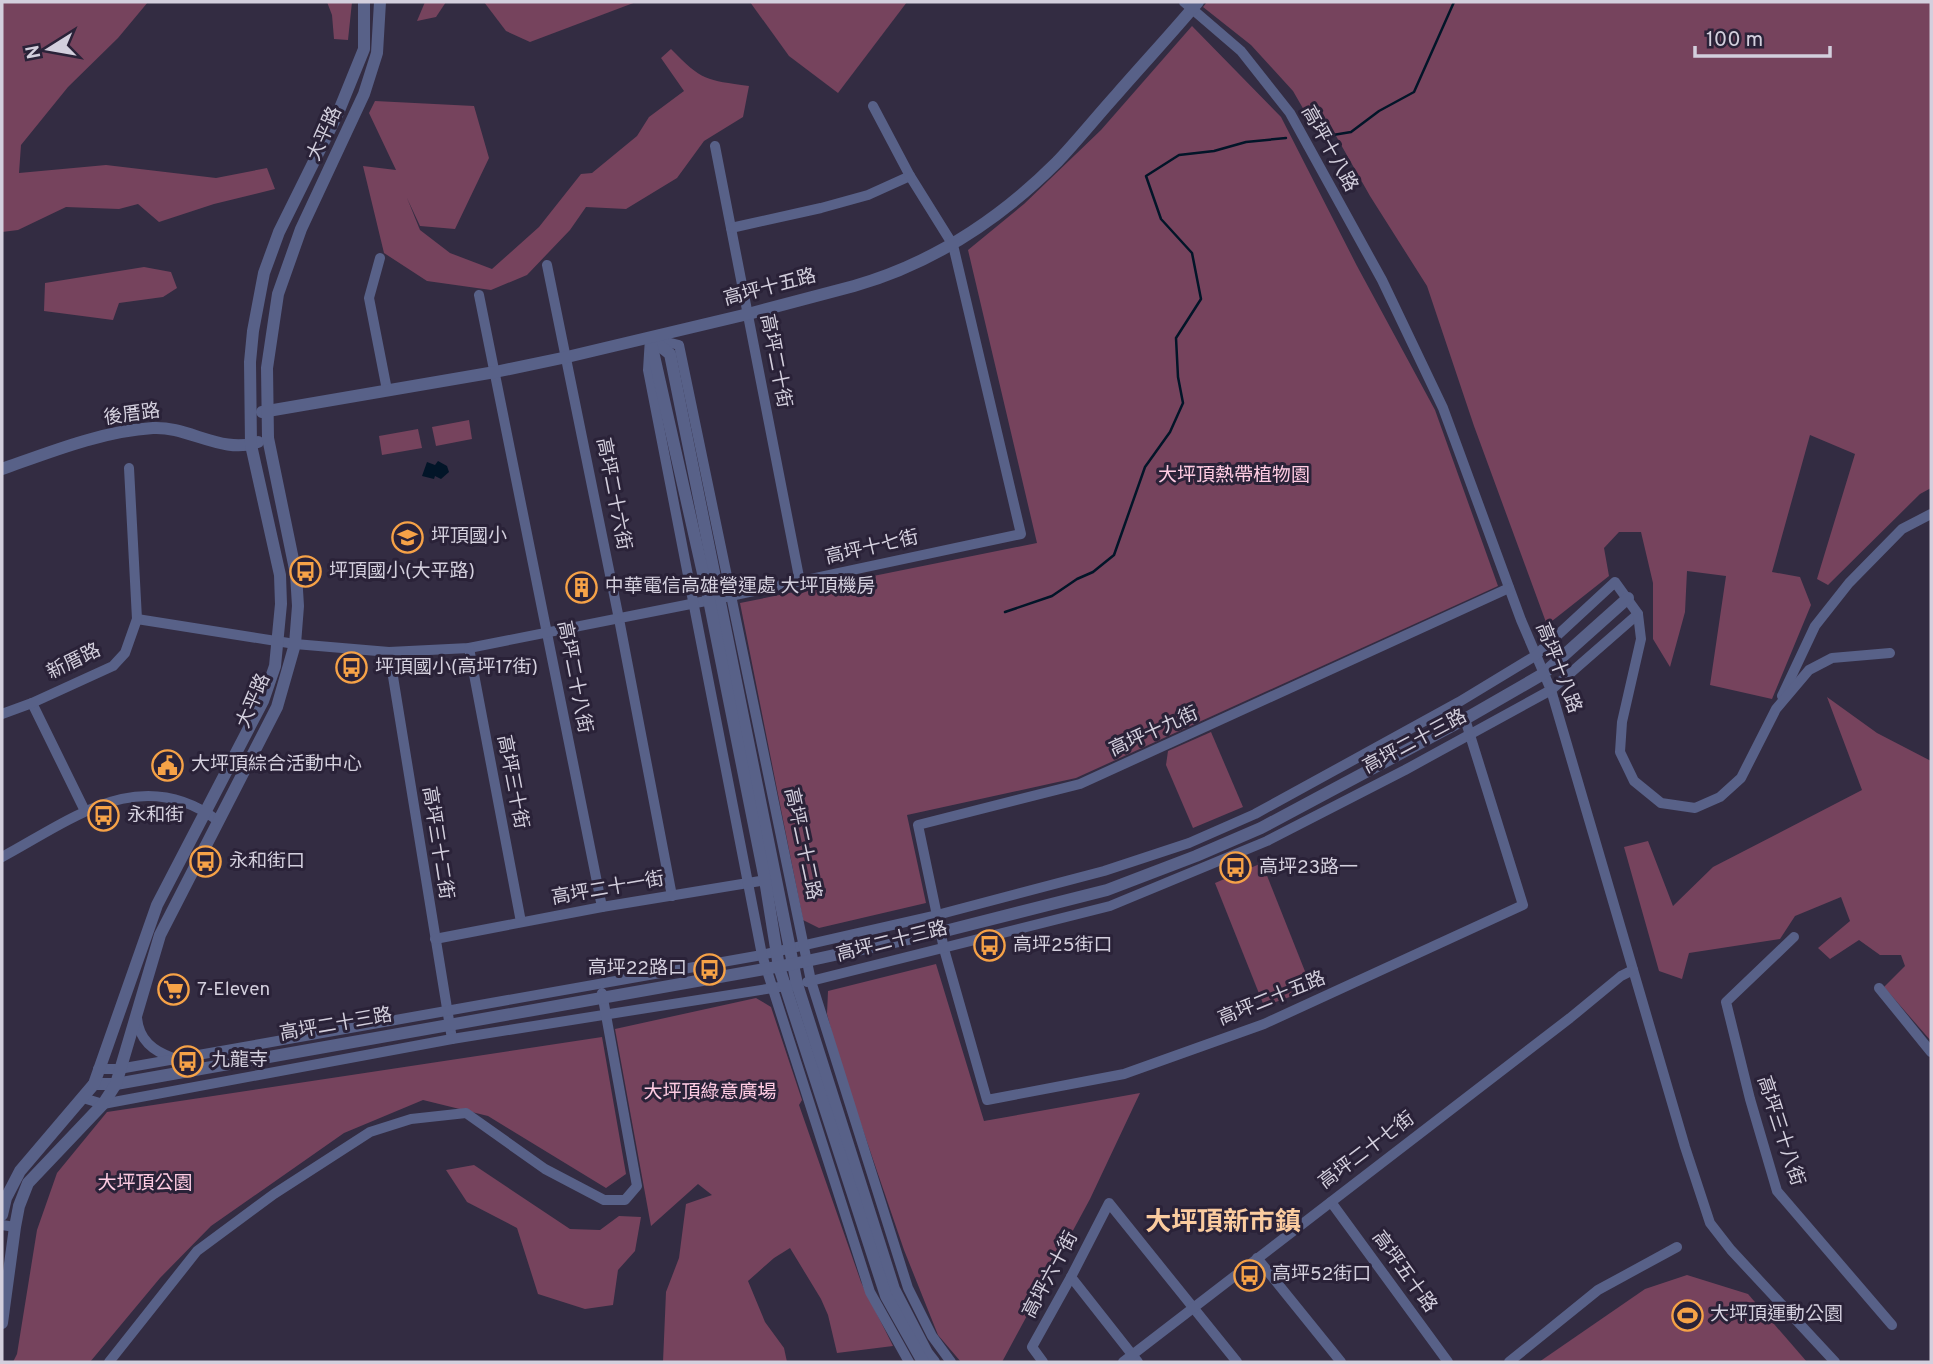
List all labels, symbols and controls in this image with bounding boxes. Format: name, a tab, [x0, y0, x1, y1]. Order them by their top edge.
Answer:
north arrow	[14, 14, 84, 84]
scale bar	[1695, 14, 1830, 58]
text: 100 m	[1706, 27, 1763, 54]
text: N	[21, 43, 47, 61]
street label: 高坪十八路	[1295, 102, 1363, 196]
street label: 大平路	[302, 103, 348, 165]
street label: 高坪十五路	[721, 264, 819, 312]
street label: 高坪二十街	[754, 312, 796, 410]
street label: 後厝路	[102, 399, 162, 431]
street label: 高坪二十六街	[590, 436, 636, 552]
park label: 大坪頂熱帶植物園	[1158, 464, 1310, 488]
school or university icon: 坪頂國小	[391, 520, 425, 554]
place label: 坪頂國小	[431, 525, 507, 549]
street label: 高坪十七街	[823, 526, 921, 570]
bus stop icon: 坪頂國小(大平路)	[289, 555, 323, 589]
place label: 坪頂國小(大平路)	[329, 560, 475, 584]
building icon: 中華電信高雄營運處 大坪頂機房	[565, 570, 599, 604]
place label: 中華電信高雄營運處 大坪頂機房	[605, 575, 875, 599]
street label: 高坪二十八街	[551, 619, 597, 735]
street label: 高坪十八路	[1530, 619, 1586, 717]
street label: 新厝路	[43, 639, 105, 685]
bus stop icon: 坪頂國小(高坪17街)	[335, 651, 369, 685]
place label: 坪頂國小(高坪17街)	[375, 656, 538, 680]
street label: 大平路	[232, 670, 276, 732]
street label: 高坪十九街	[1106, 702, 1202, 762]
street label: 高坪二十三路	[1359, 705, 1471, 779]
street label: 高坪三十街	[491, 733, 533, 831]
public building icon: 大坪頂綜合活動中心	[151, 748, 185, 782]
place label: 大坪頂綜合活動中心	[191, 753, 362, 777]
street label: 高坪三十二街	[416, 785, 458, 901]
street label: 高坪二十二路	[778, 786, 826, 902]
bus stop icon: 永和街	[87, 799, 121, 833]
place label: 永和街	[127, 804, 184, 828]
bus stop icon: 永和街口	[189, 845, 223, 879]
place label: 永和街口	[229, 850, 305, 874]
bus stop icon: 高坪23路一	[1219, 851, 1253, 885]
place label: 高坪23路一	[1259, 856, 1358, 880]
street label: 高坪二十一街	[550, 867, 666, 911]
street label: 高坪二十三路	[834, 917, 950, 967]
bus stop icon: 高坪25街口	[973, 929, 1007, 963]
place label: 高坪25街口	[1013, 934, 1112, 958]
bus stop icon: 高坪22路口	[693, 952, 727, 986]
place label: 高坪22路口	[588, 957, 687, 981]
street label: 高坪二十五路	[1215, 967, 1329, 1031]
supermarket icon: 7-Eleven	[157, 973, 191, 1007]
place label: 7-Eleven	[197, 978, 270, 1002]
street label: 高坪二十三路	[278, 1003, 394, 1047]
bus stop icon: 九龍寺	[171, 1044, 205, 1078]
place label: 九龍寺	[211, 1049, 268, 1073]
street label: 高坪三十八街	[1751, 1073, 1809, 1189]
park label: 大坪頂綠意廣場	[643, 1081, 777, 1105]
street label: 高坪二十七街	[1314, 1107, 1420, 1195]
park label: 大坪頂公園	[97, 1172, 193, 1196]
district label: 大坪頂新市鎮	[1145, 1207, 1301, 1240]
street label: 高坪六十街	[1018, 1227, 1084, 1323]
street label: 高坪五十路	[1366, 1227, 1442, 1317]
bus stop icon: 高坪52街口	[1232, 1258, 1266, 1292]
place label: 高坪52街口	[1272, 1263, 1371, 1287]
sports icon: 大坪頂運動公園	[1670, 1298, 1704, 1332]
place label: 大坪頂運動公園	[1710, 1303, 1843, 1327]

